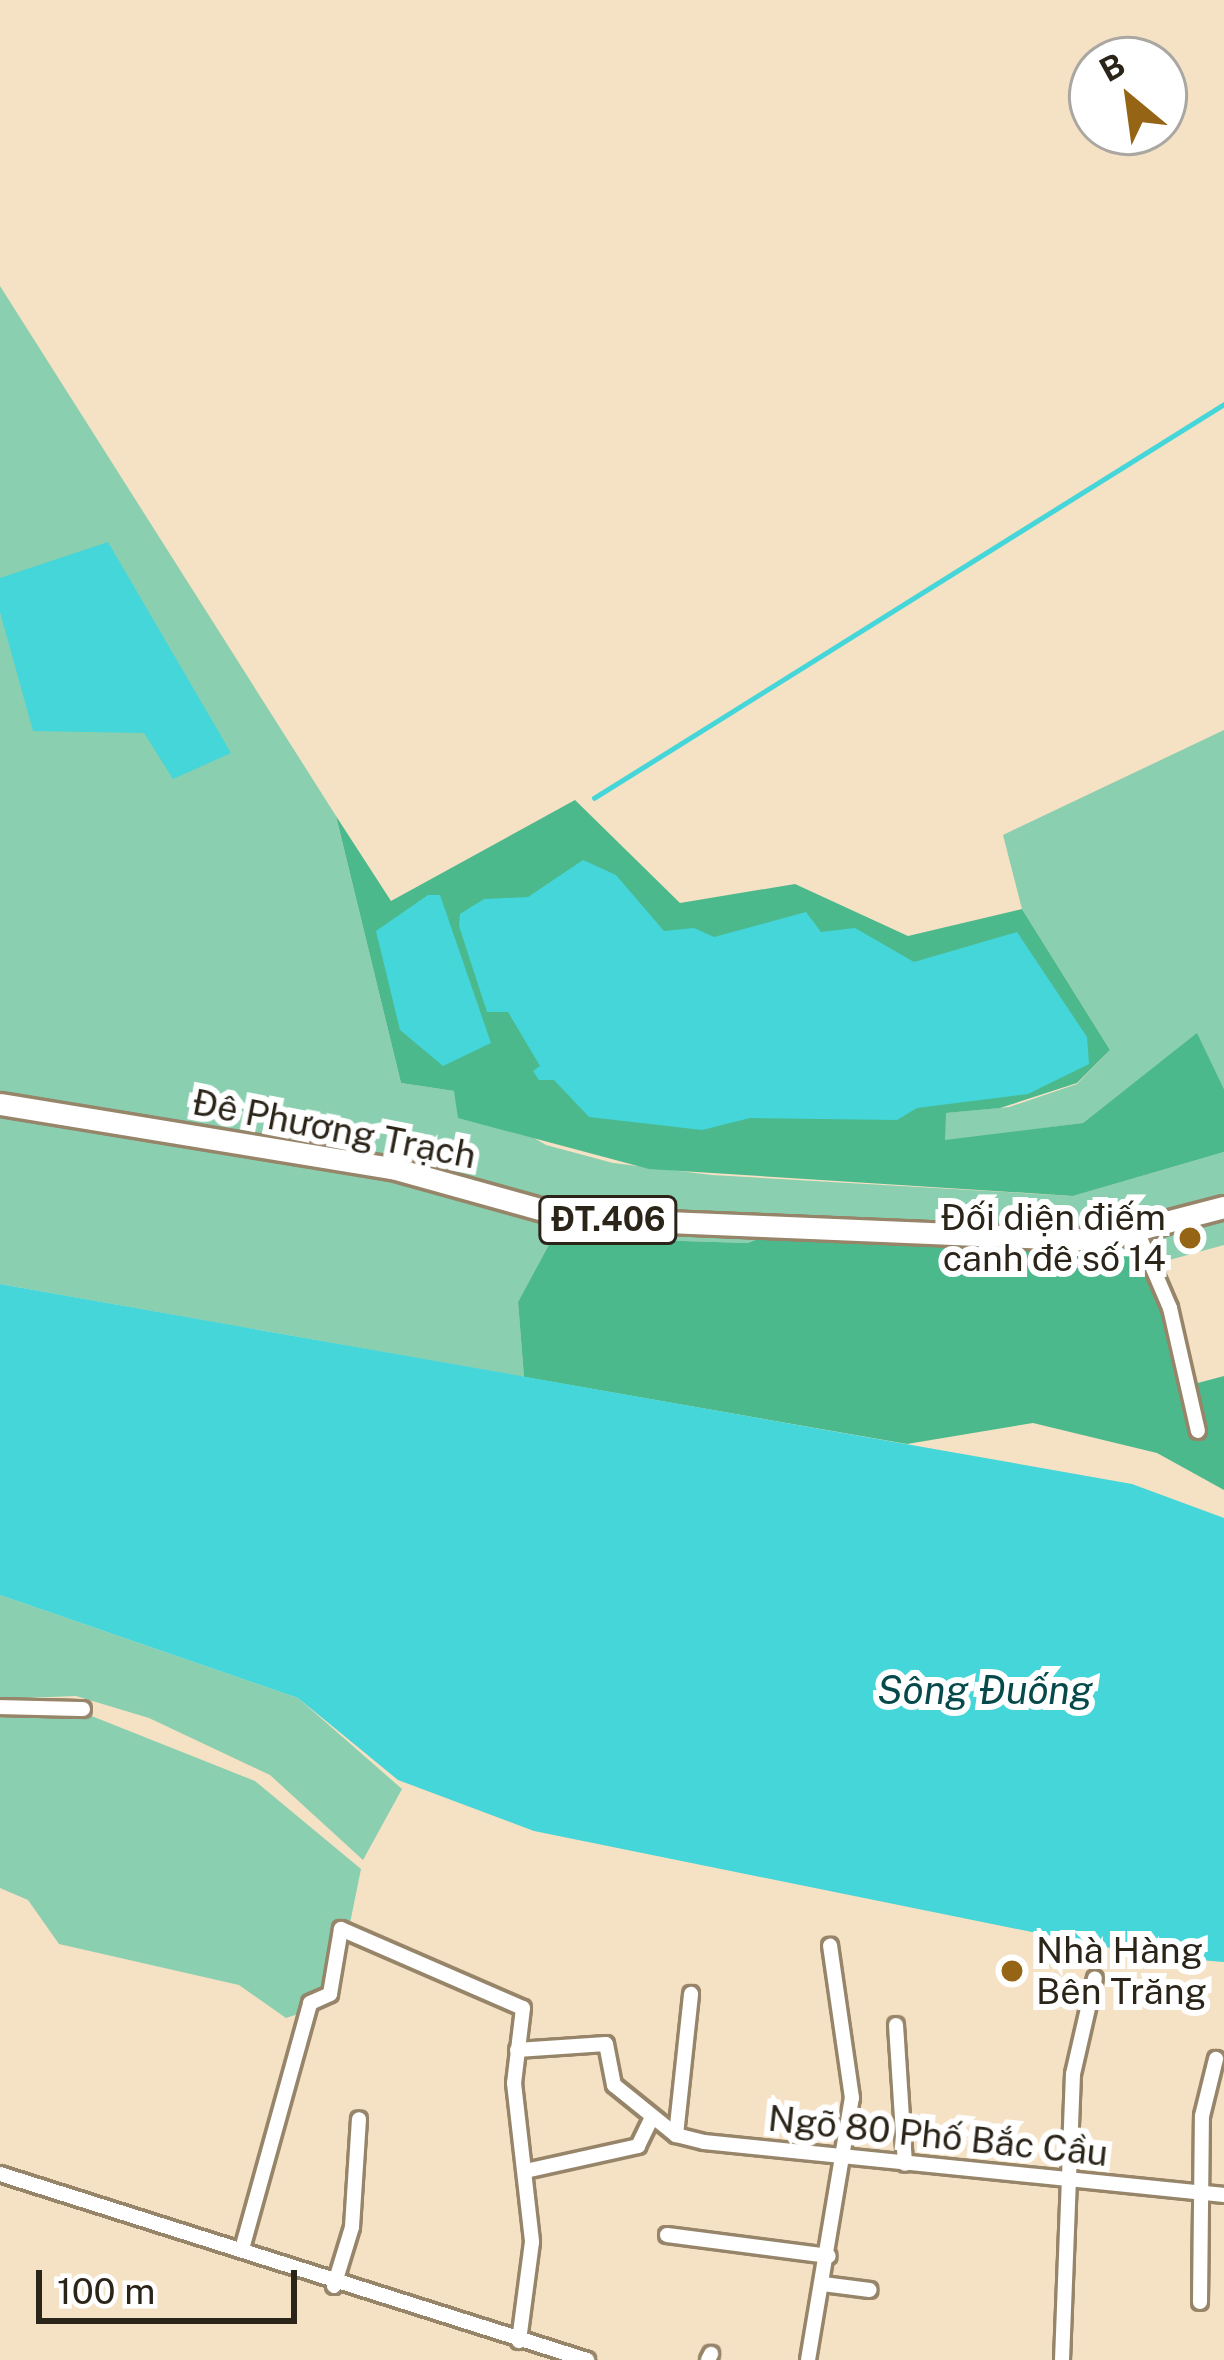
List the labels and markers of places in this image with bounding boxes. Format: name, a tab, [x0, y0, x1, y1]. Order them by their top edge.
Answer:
place label: Đối diện điếm canh đê số 14	[939, 1195, 1166, 1280]
marker: Đối diện điếm canh đê số 14	[1177, 1225, 1203, 1251]
place label: Nhà Hàng Bên Trăng	[1036, 1928, 1207, 2013]
marker: Nhà Hàng Bên Trăng	[999, 1958, 1025, 1984]

